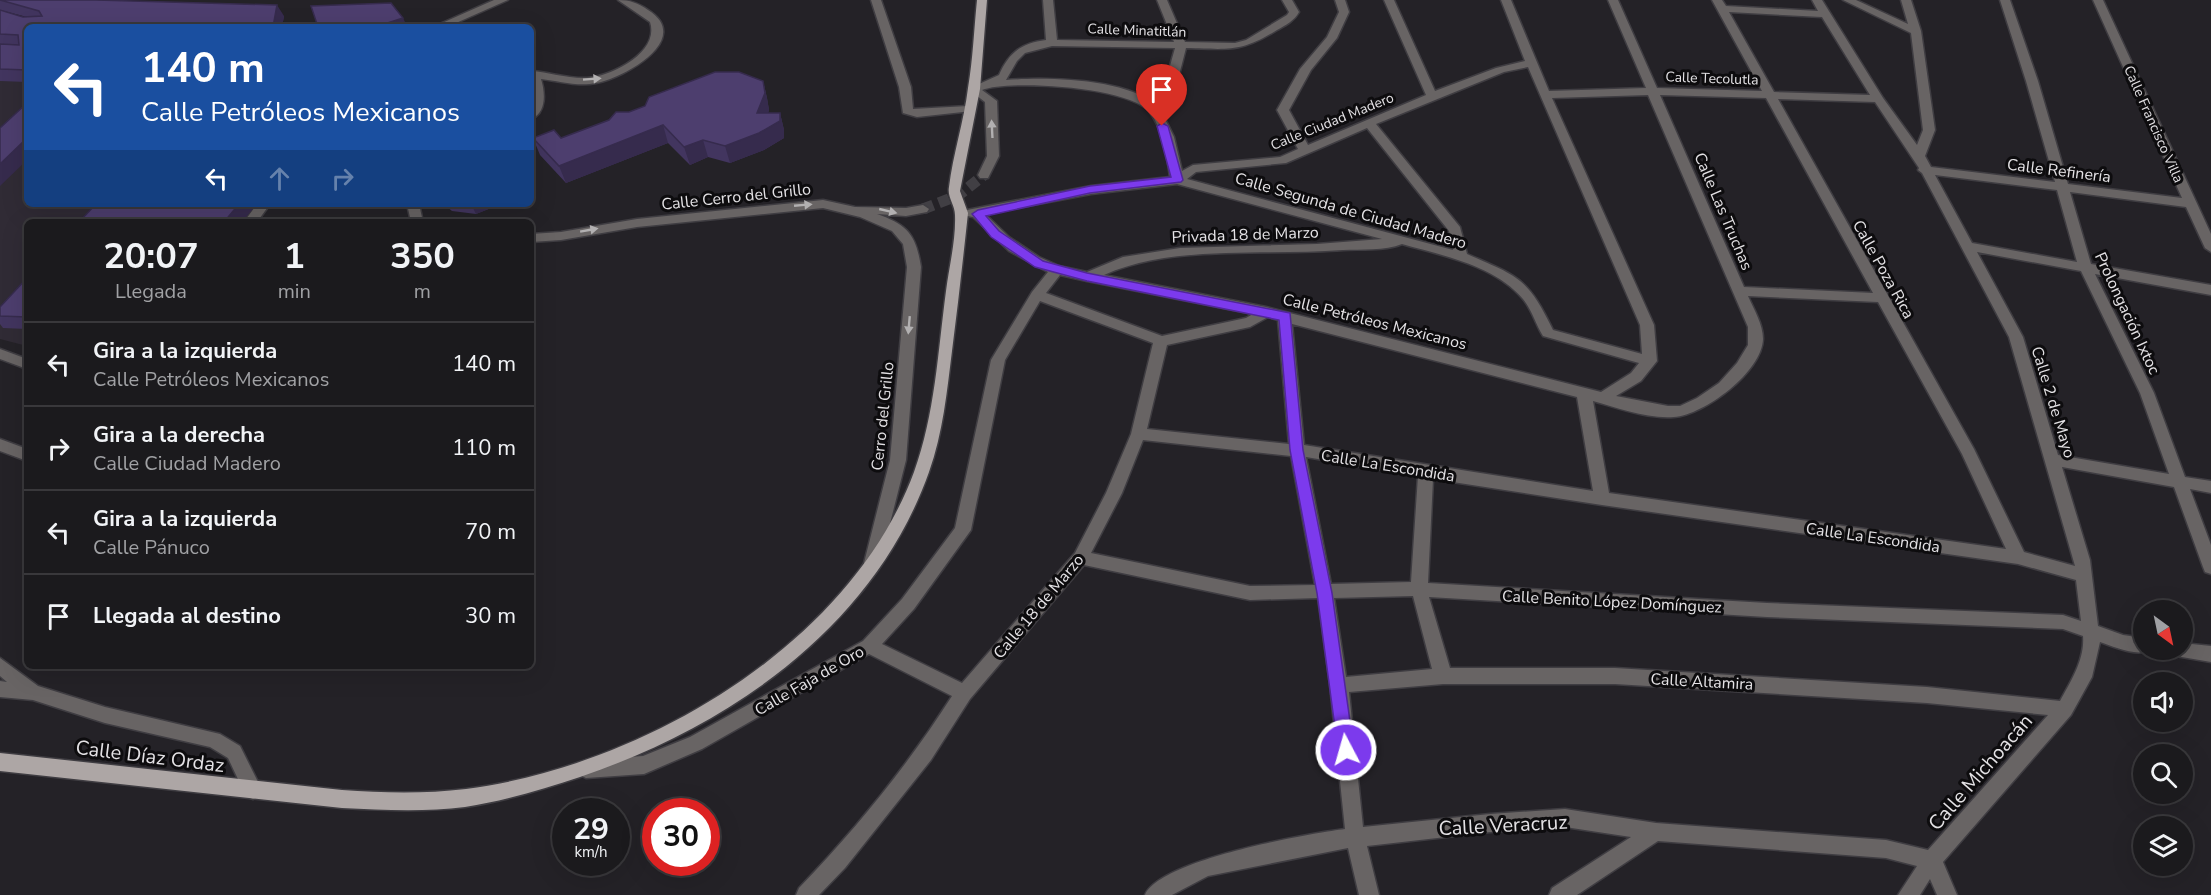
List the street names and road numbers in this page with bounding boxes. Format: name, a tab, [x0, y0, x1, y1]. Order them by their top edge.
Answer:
street label: Calle Minatitlán	[1087, 19, 1187, 42]
street label: Calle Francisco Villa	[2119, 63, 2188, 186]
street label: Calle Tecolutla	[1665, 67, 1759, 90]
street label: Calle Ciudad Madero	[1268, 88, 1397, 155]
street label: Calle Las Truchas	[1688, 149, 1758, 274]
street label: Calle Refinería	[2006, 154, 2112, 188]
street label: Calle Segunda de Ciudad Madero	[1232, 167, 1469, 255]
street label: Calle Cerro del Grillo	[660, 178, 812, 216]
street label: Calle Poza Rica	[1847, 216, 1919, 323]
street label: Privada 18 de Marzo	[1171, 221, 1319, 249]
street label: Prolongación Ixtoc	[2089, 249, 2165, 379]
street label: Calle Petróleos Mexicanos	[1280, 288, 1469, 356]
street label: Calle 2 de Mayo	[2026, 344, 2081, 461]
street label: Cerro del Grillo	[866, 361, 900, 472]
street label: Calle La Escondida	[1319, 445, 1456, 487]
street label: Calle La Escondida	[1804, 518, 1941, 558]
street label: Calle 18 de Marzo	[988, 550, 1089, 664]
street label: Calle Benito López Domínguez	[1502, 585, 1722, 619]
street label: Calle Faja de Oro	[751, 641, 868, 721]
street label: Calle Altamira	[1650, 668, 1754, 696]
street label: Calle Michoacán	[1922, 708, 2039, 836]
street label: Calle Díaz Ordaz	[74, 734, 226, 779]
street label: Calle Veracruz	[1438, 809, 1568, 842]

